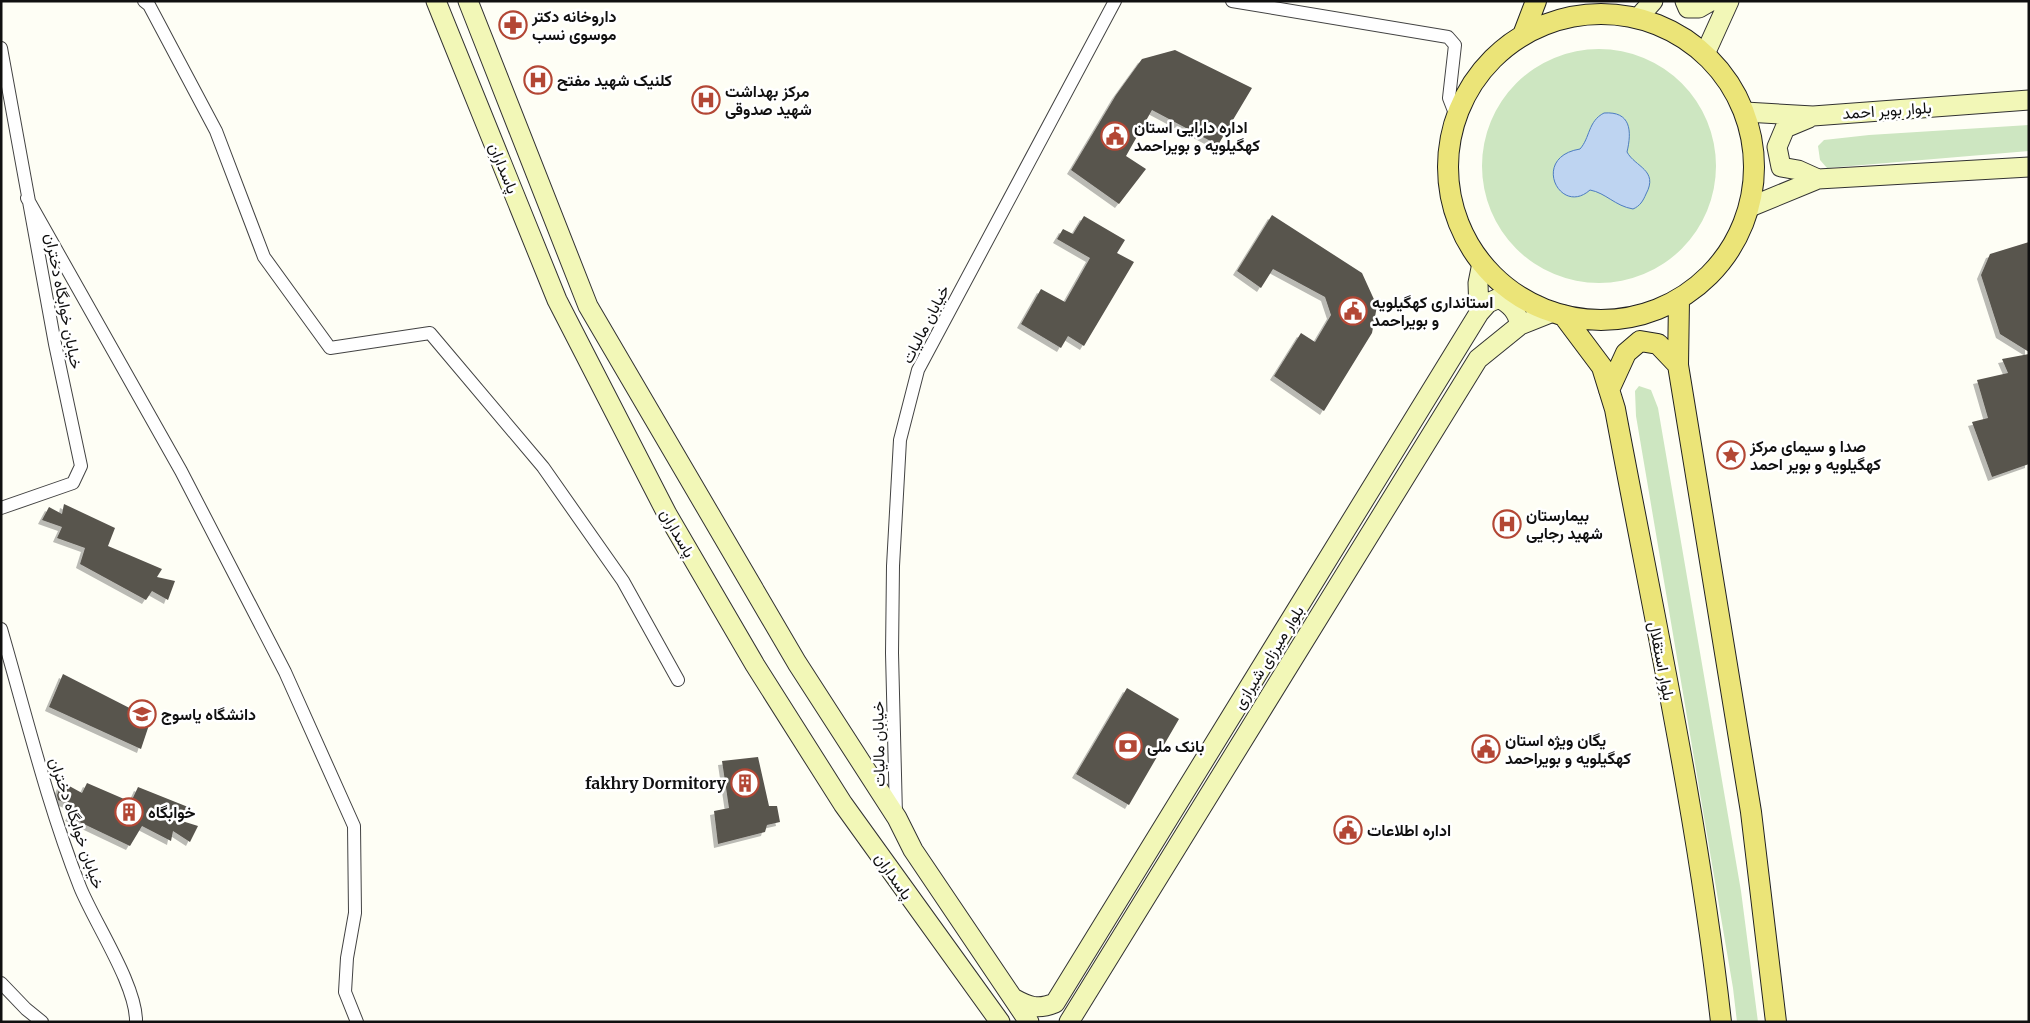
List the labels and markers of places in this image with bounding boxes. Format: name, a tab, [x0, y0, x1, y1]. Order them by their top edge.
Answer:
place label: داروخانه دكتر موسوی نسب	[531, 6, 617, 45]
pharmacy icon: داروخانه دكتر موسوی نسب	[498, 10, 528, 40]
hospital icon: کلنیک شهید مفتح	[523, 65, 553, 95]
place label: کلنیک شهید مفتح	[557, 70, 672, 92]
place label: مرکز بهداشت شهید صدوقی	[725, 81, 812, 120]
hospital icon: مرکز بهداشت شهید صدوقی	[691, 85, 721, 115]
place label: اداره دارایی استان کهگیلویه و بویراحمد	[1134, 117, 1260, 156]
public building icon: اداره دارایی استان کهگیلویه و بویراحمد	[1100, 121, 1130, 151]
place label: استانداری کهگیلویه و بویراحمد	[1372, 292, 1493, 331]
public building icon: استانداری کهگیلویه و بویراحمد	[1338, 296, 1368, 326]
place label: صدا و سیمای مرکز کهگیلویه و بویر احمد	[1749, 436, 1881, 475]
place icon: صدا و سیمای مرکز کهگیلویه و بویر احمد	[1716, 440, 1746, 470]
place label: بیمارستان شهید رجایی	[1526, 505, 1603, 544]
hospital icon: بیمارستان شهید رجایی	[1492, 509, 1522, 539]
school or university icon: دانشگاه یاسوج	[127, 699, 157, 729]
place label: دانشگاه یاسوج	[161, 704, 256, 725]
place label: یگان ویژه استان کهگیلویه و بویراحمد	[1505, 730, 1631, 769]
bank icon: بانک ملی	[1113, 731, 1143, 761]
public building icon: یگان ویژه استان کهگیلویه و بویراحمد	[1471, 734, 1501, 764]
place label: بانک ملی	[1147, 736, 1204, 756]
building icon: fakhry Dormitory	[730, 768, 760, 798]
place label: fakhry Dormitory	[585, 773, 727, 793]
building icon: خوابگاه	[114, 797, 144, 827]
place label: خوابگاه	[148, 802, 196, 823]
public building icon: اداره اطلاعات	[1333, 815, 1363, 845]
place label: اداره اطلاعات	[1367, 820, 1451, 841]

